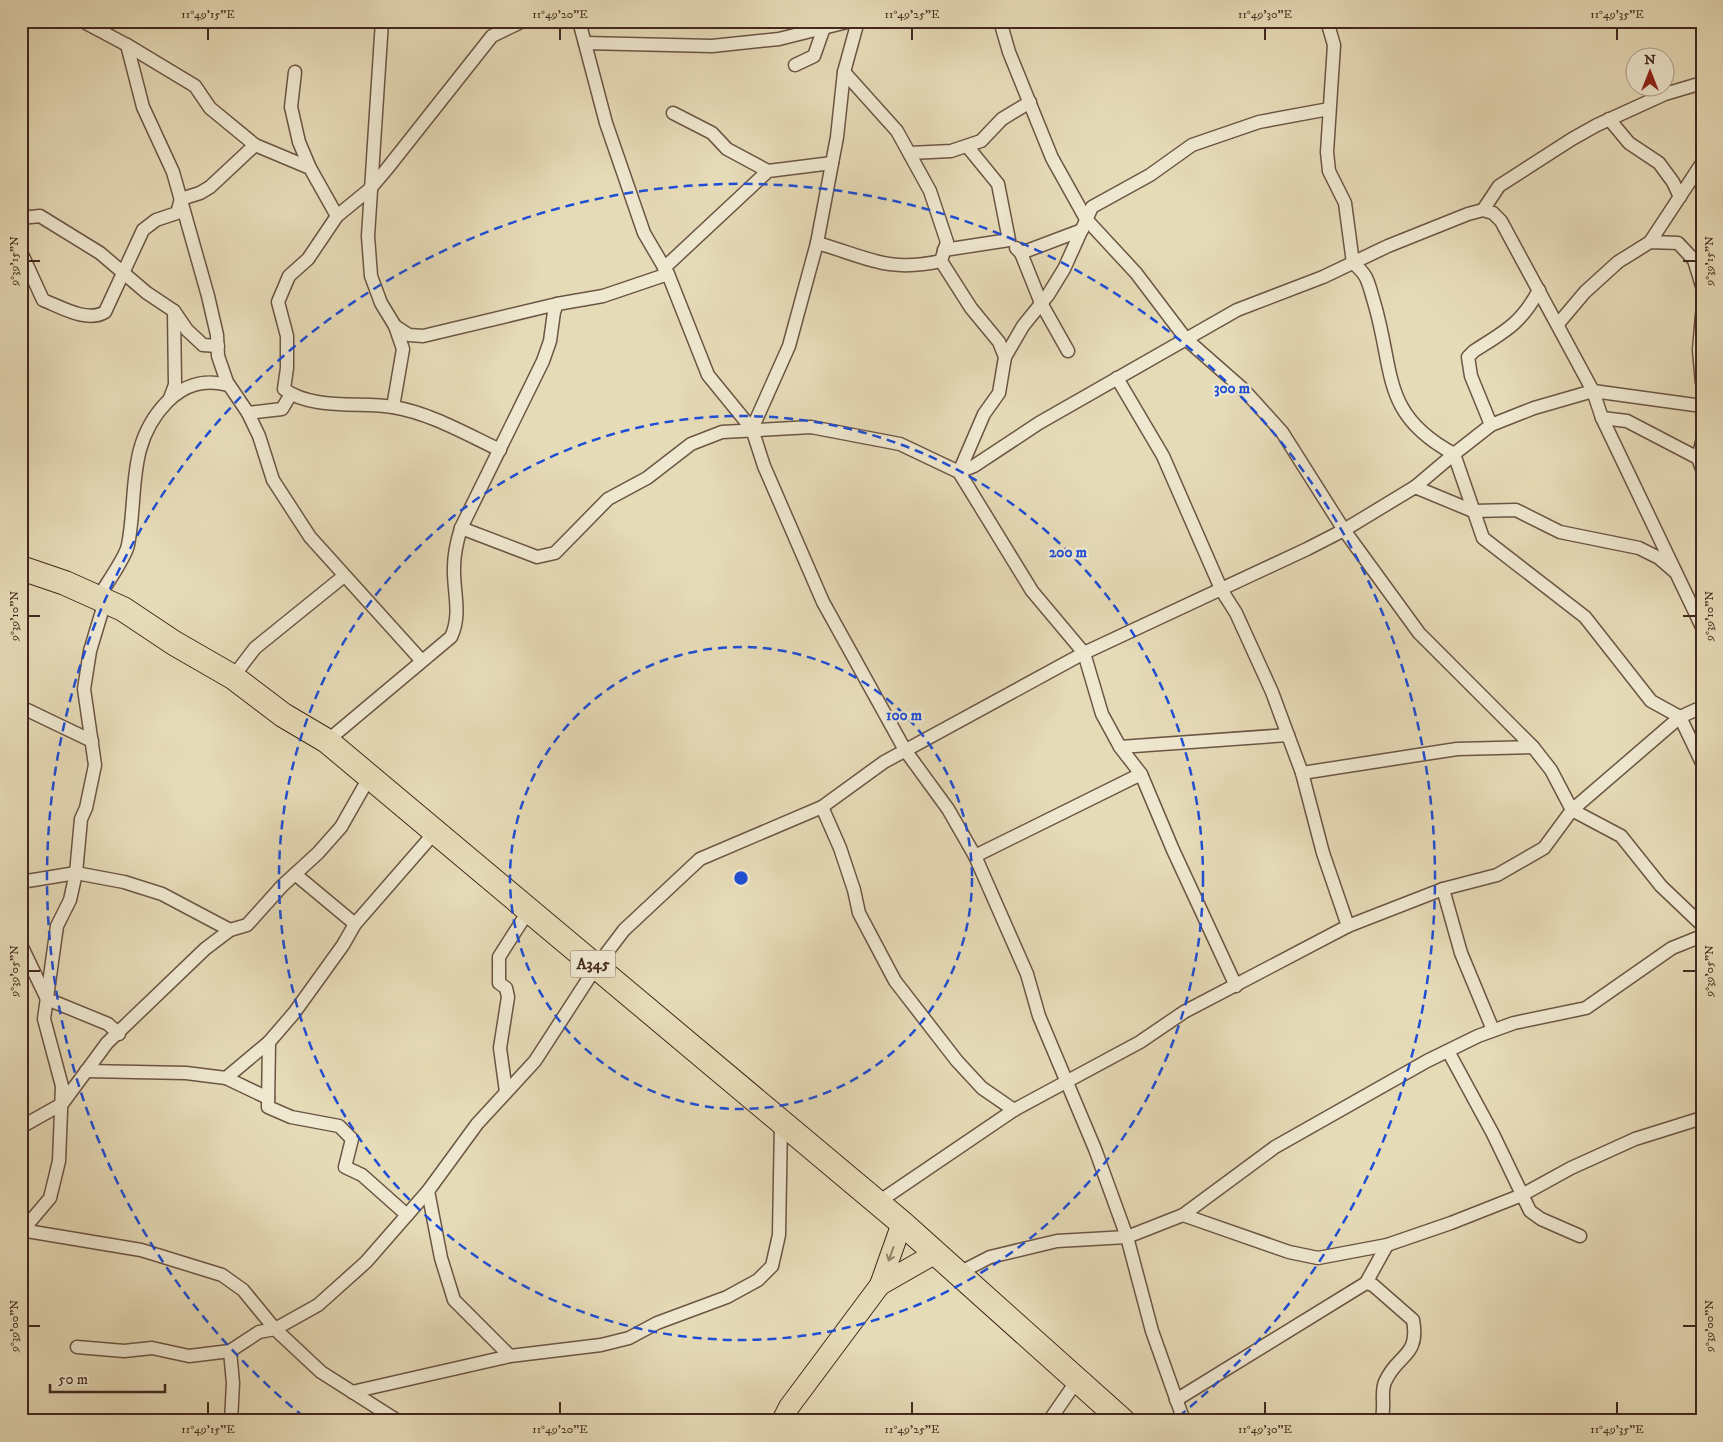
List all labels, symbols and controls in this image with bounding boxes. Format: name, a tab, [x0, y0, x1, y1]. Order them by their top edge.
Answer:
text: 11°49'15"E	[181, 7, 235, 22]
text: 11°49'20"E	[532, 7, 588, 22]
text: 11°49'25"E	[885, 7, 940, 22]
text: 11°49'30"E	[1238, 7, 1293, 22]
text: 11°49'35"E	[1590, 7, 1644, 22]
north arrow	[1626, 48, 1676, 98]
text: N	[1644, 51, 1656, 69]
text: 9°39'15"N	[7, 236, 22, 287]
text: 9°39'15"N	[1702, 236, 1717, 287]
text: 300 m	[1214, 379, 1251, 398]
text: 200 m	[1049, 543, 1088, 562]
text: 9°39'10"N	[7, 591, 22, 642]
text: 9°39'10"N	[1702, 591, 1717, 642]
text: 100 m	[886, 706, 923, 725]
centre of rings	[732, 869, 750, 887]
text: 9°39'05"N	[7, 945, 22, 998]
text: 9°39'05"N	[1702, 945, 1717, 998]
road number: A345	[570, 951, 616, 978]
one-way arrow	[886, 1246, 895, 1261]
text: 9°39'00"N	[7, 1300, 22, 1353]
text: 9°39'00"N	[1702, 1300, 1717, 1353]
scale bar	[50, 1362, 165, 1394]
text: 50 m	[58, 1370, 88, 1389]
text: 11°49'15"E	[181, 1422, 235, 1437]
text: 11°49'20"E	[532, 1422, 588, 1437]
text: 11°49'25"E	[885, 1422, 940, 1437]
text: 11°49'30"E	[1238, 1422, 1293, 1437]
text: 11°49'35"E	[1590, 1422, 1644, 1437]

